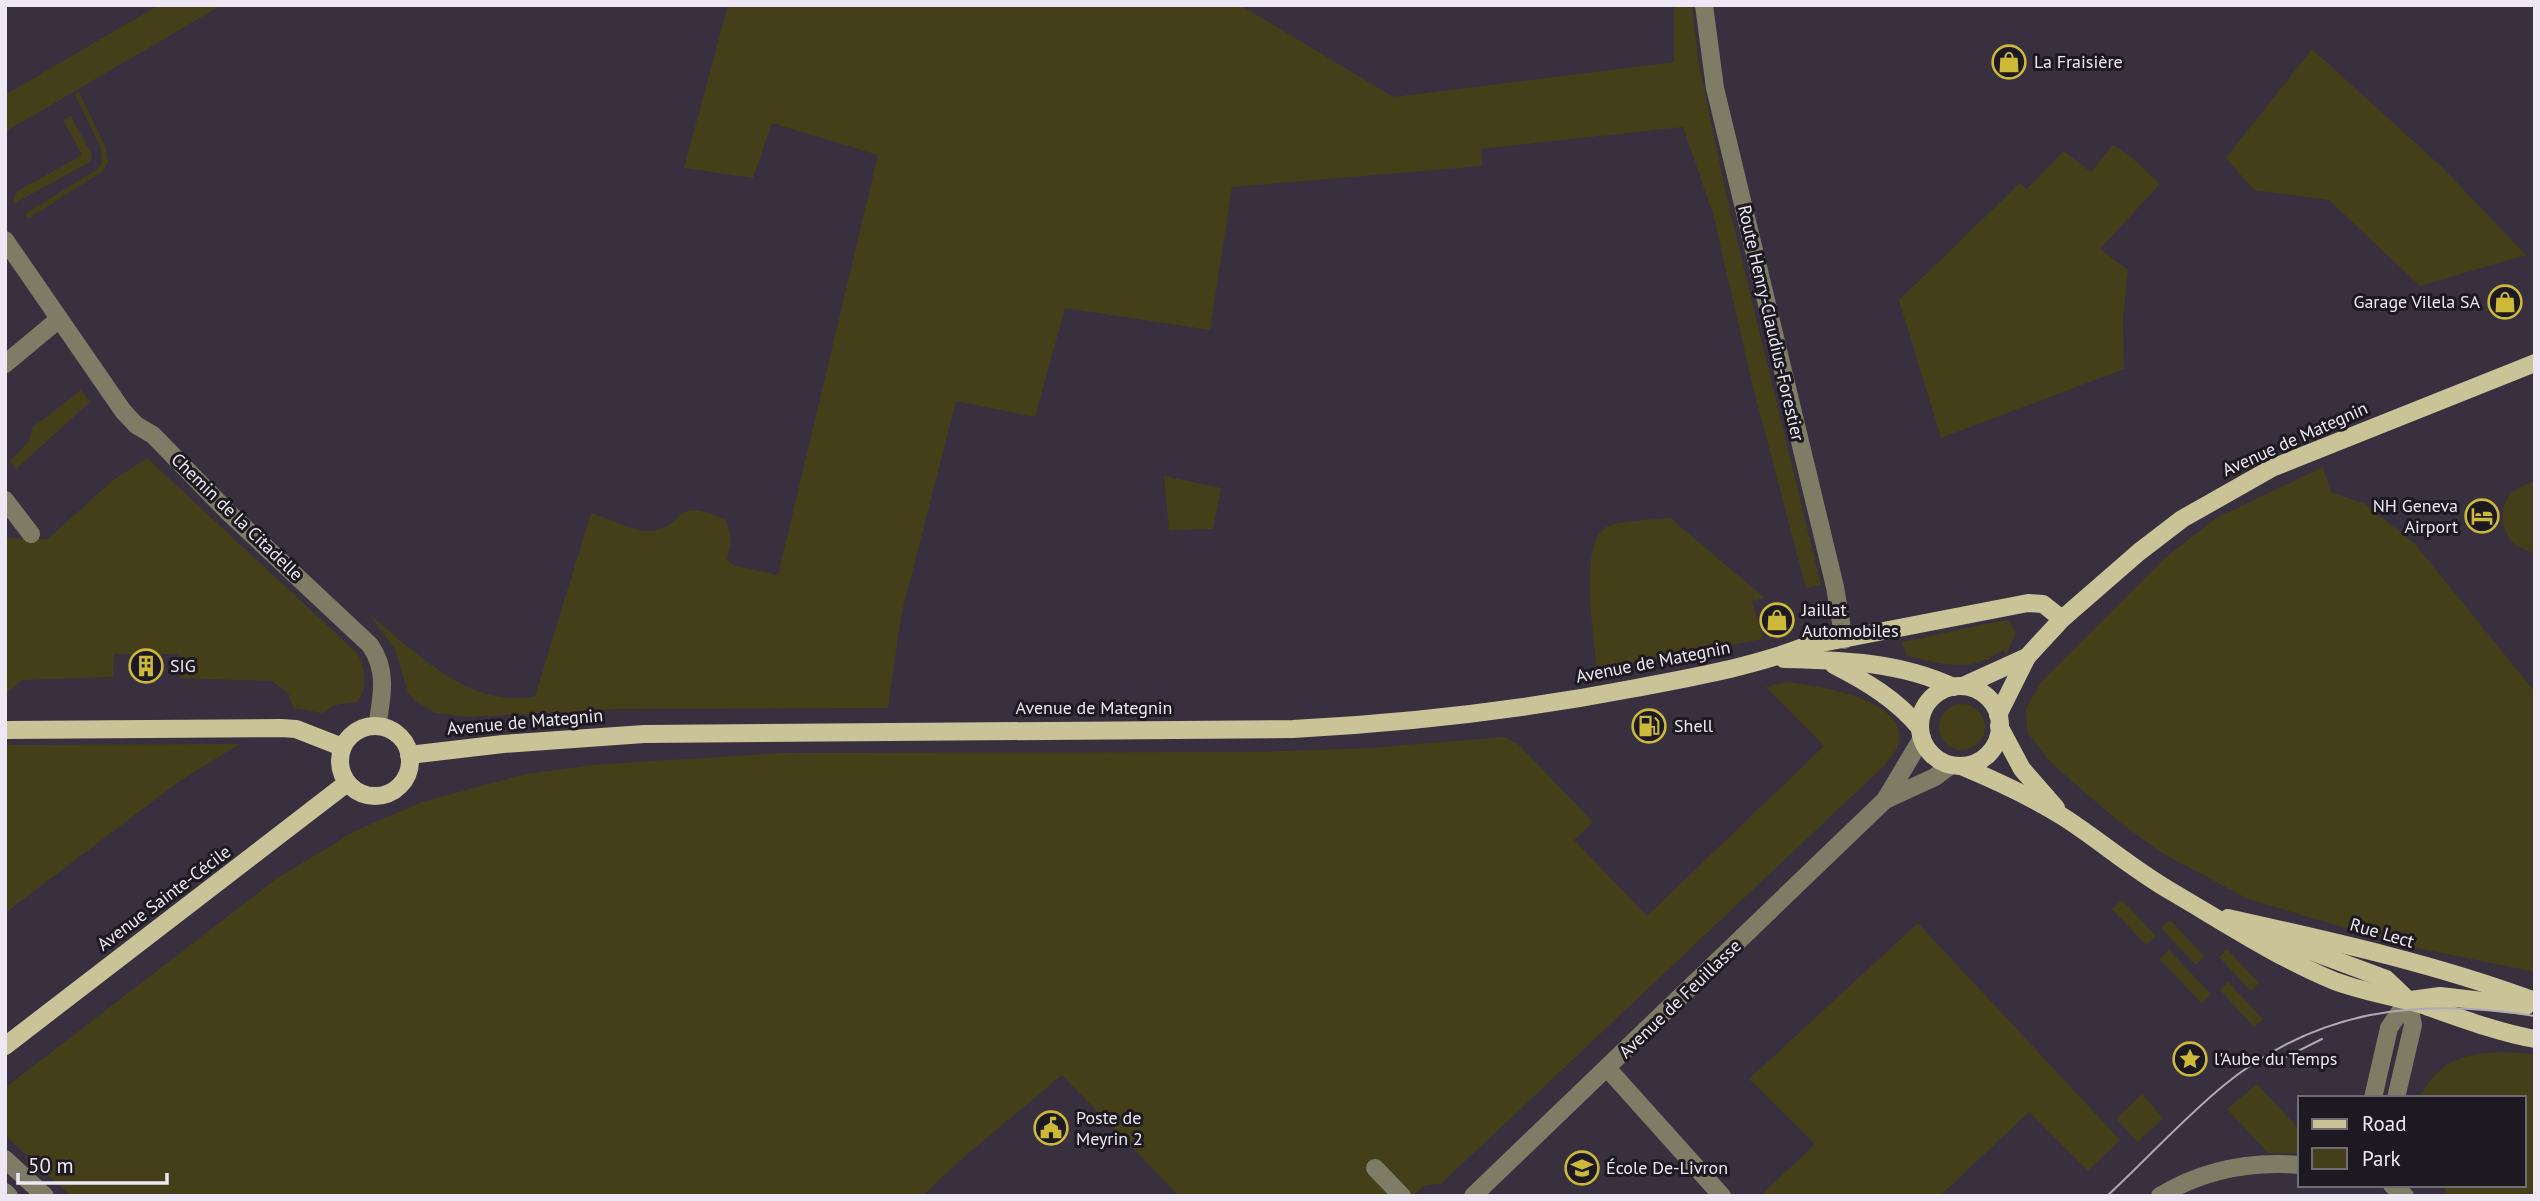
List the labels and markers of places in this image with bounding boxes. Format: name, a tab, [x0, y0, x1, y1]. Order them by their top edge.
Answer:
shop icon: La Fraisière	[1990, 43, 2028, 81]
place label: La Fraisière	[2034, 50, 2123, 73]
shop icon: Garage Vilela SA	[2486, 283, 2524, 321]
place label: Garage Vilela SA	[2353, 290, 2480, 313]
place label: NH Geneva Airport	[2373, 494, 2458, 538]
hotel icon: NH Geneva Airport	[2463, 497, 2501, 535]
place label: Jaillat Automobiles	[1801, 598, 1899, 642]
shop icon: Jaillat Automobiles	[1758, 601, 1796, 639]
building icon: SIG	[127, 647, 165, 685]
place label: SIG	[170, 654, 196, 677]
fuel station icon: Shell	[1630, 707, 1668, 745]
place label: Shell	[1674, 714, 1714, 737]
place icon: l'Aube du Temps	[2171, 1040, 2209, 1078]
place label: l'Aube du Temps	[2214, 1047, 2337, 1070]
place label: Poste de Meyrin 2	[1076, 1106, 1143, 1150]
public building icon: Poste de Meyrin 2	[1032, 1109, 1070, 1147]
school or university icon: École De-Livron	[1563, 1149, 1601, 1187]
place label: École De-Livron	[1606, 1156, 1728, 1179]

